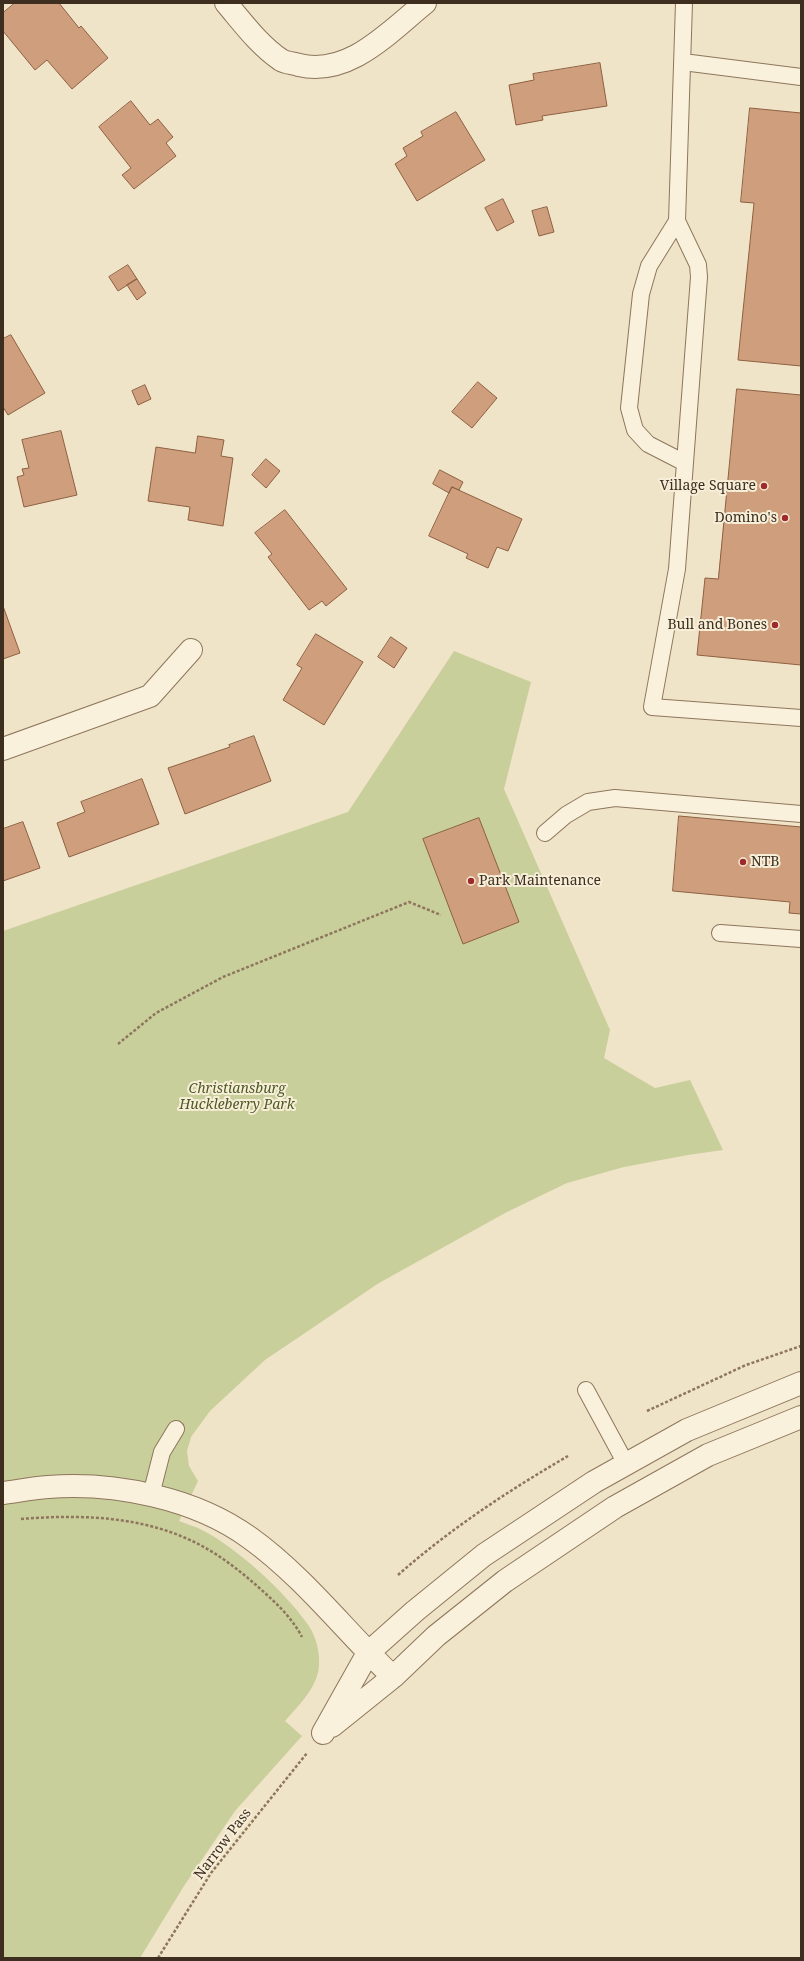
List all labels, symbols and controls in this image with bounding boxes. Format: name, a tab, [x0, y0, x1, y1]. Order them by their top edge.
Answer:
place label: Village Square	[660, 478, 756, 494]
marker: Village Square	[759, 481, 769, 491]
place label: Domino's	[715, 510, 777, 526]
marker: Domino's	[780, 513, 790, 523]
place label: Bull and Bones	[667, 617, 767, 633]
marker: Bull and Bones	[770, 620, 780, 630]
place label: NTB	[751, 854, 779, 870]
marker: NTB	[738, 857, 748, 867]
place label: Park Maintenance	[479, 873, 601, 889]
marker: Park Maintenance	[466, 876, 476, 886]
park label: Christiansburg Huckleberry Park	[179, 1081, 295, 1114]
street label: Narrow Pass	[191, 1805, 255, 1883]

